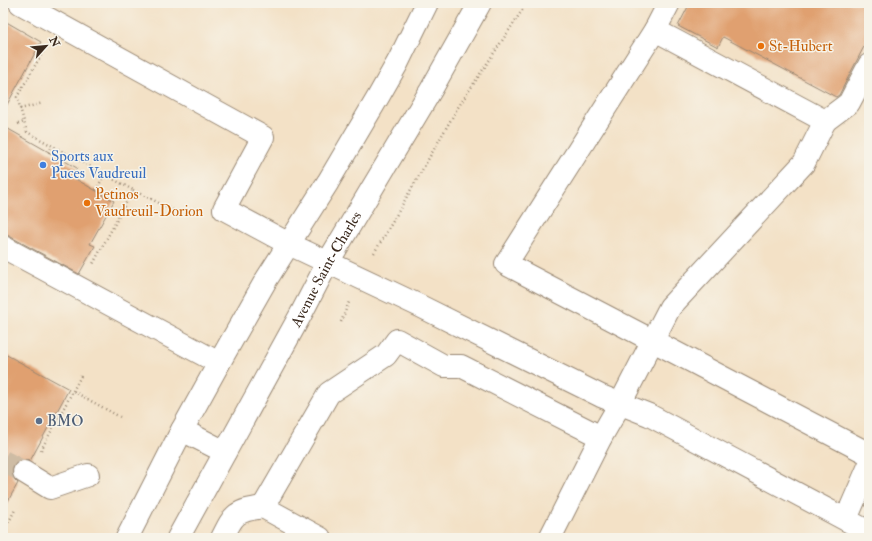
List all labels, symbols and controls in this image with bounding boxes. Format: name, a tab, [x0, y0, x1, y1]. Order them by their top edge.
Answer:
north arrow	[26, 26, 66, 66]
text: N	[46, 33, 63, 50]
place label: St-Hubert	[769, 37, 833, 56]
marker: St-Hubert	[756, 41, 766, 51]
place label: Sports aux Puces Vaudreuil	[51, 147, 146, 183]
marker: Sports aux Puces Vaudreuil	[38, 160, 48, 170]
place label: Petinos Vaudreuil-Dorion	[95, 185, 204, 221]
marker: Petinos Vaudreuil-Dorion	[82, 198, 92, 208]
street label: Avenue Saint-Charles	[286, 208, 366, 331]
place label: BMO	[47, 412, 83, 431]
marker: BMO	[34, 416, 44, 426]

